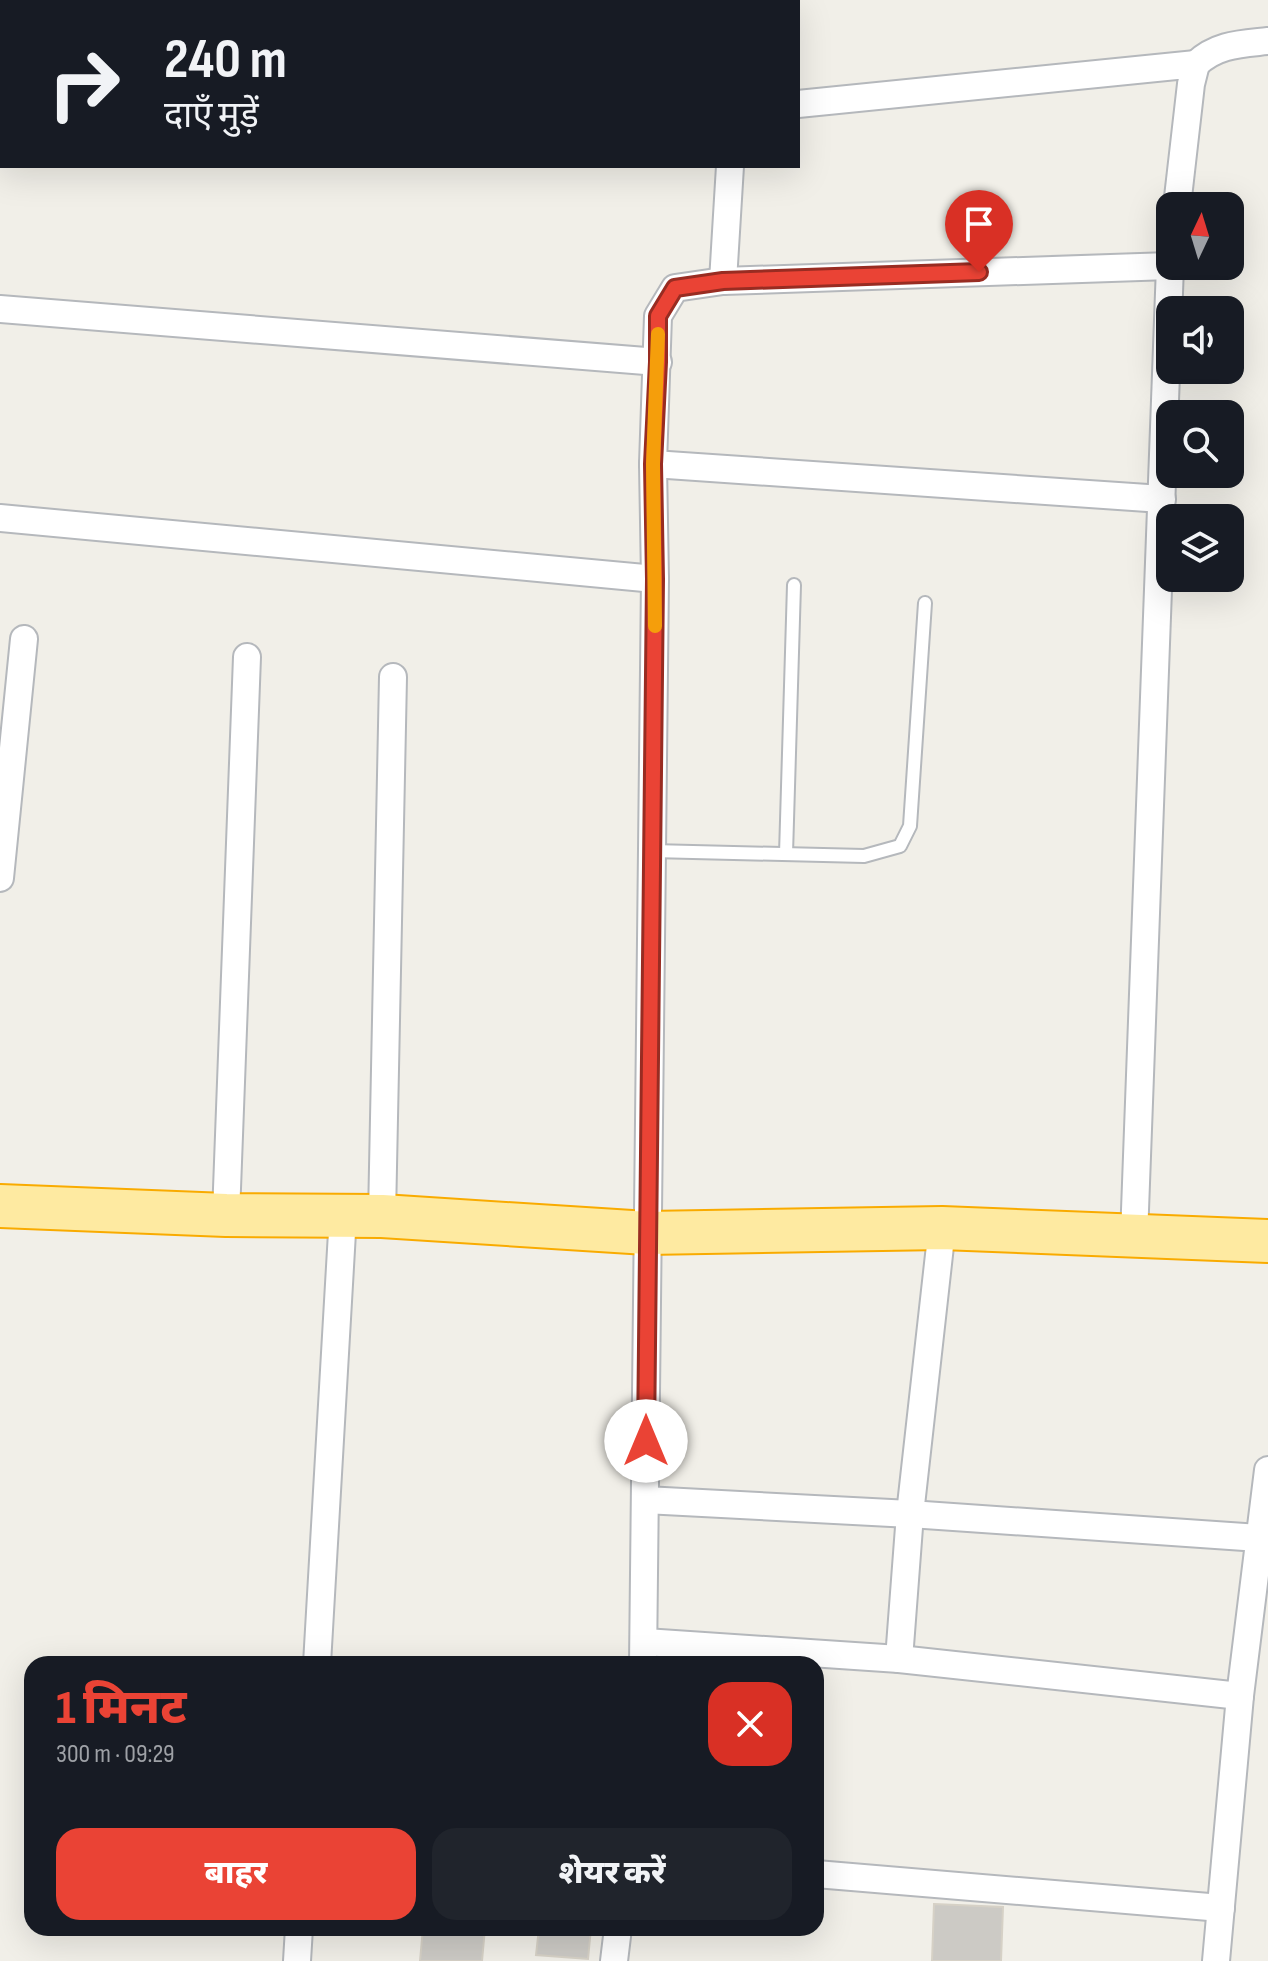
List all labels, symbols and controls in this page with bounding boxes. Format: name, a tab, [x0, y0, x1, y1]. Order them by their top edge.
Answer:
text: 240 m	[164, 27, 287, 94]
icon: right	[32, 32, 136, 136]
text: दाएँ मुड़ें	[164, 95, 259, 138]
pin	[945, 190, 1013, 272]
north arrow	[1156, 192, 1244, 280]
map controls	[1156, 192, 1244, 592]
icon: arrive	[957, 202, 1001, 246]
button: sound	[1156, 296, 1244, 384]
button: search	[1156, 400, 1244, 488]
button: layers	[1156, 504, 1244, 592]
position arrow	[604, 1399, 688, 1483]
text: 1 मिनट	[56, 1680, 186, 1737]
button: close	[708, 1682, 792, 1766]
text: 300 m · 09:29	[56, 1739, 175, 1770]
button: बाहर	[56, 1828, 416, 1920]
button: शेयर करें	[432, 1828, 792, 1920]

